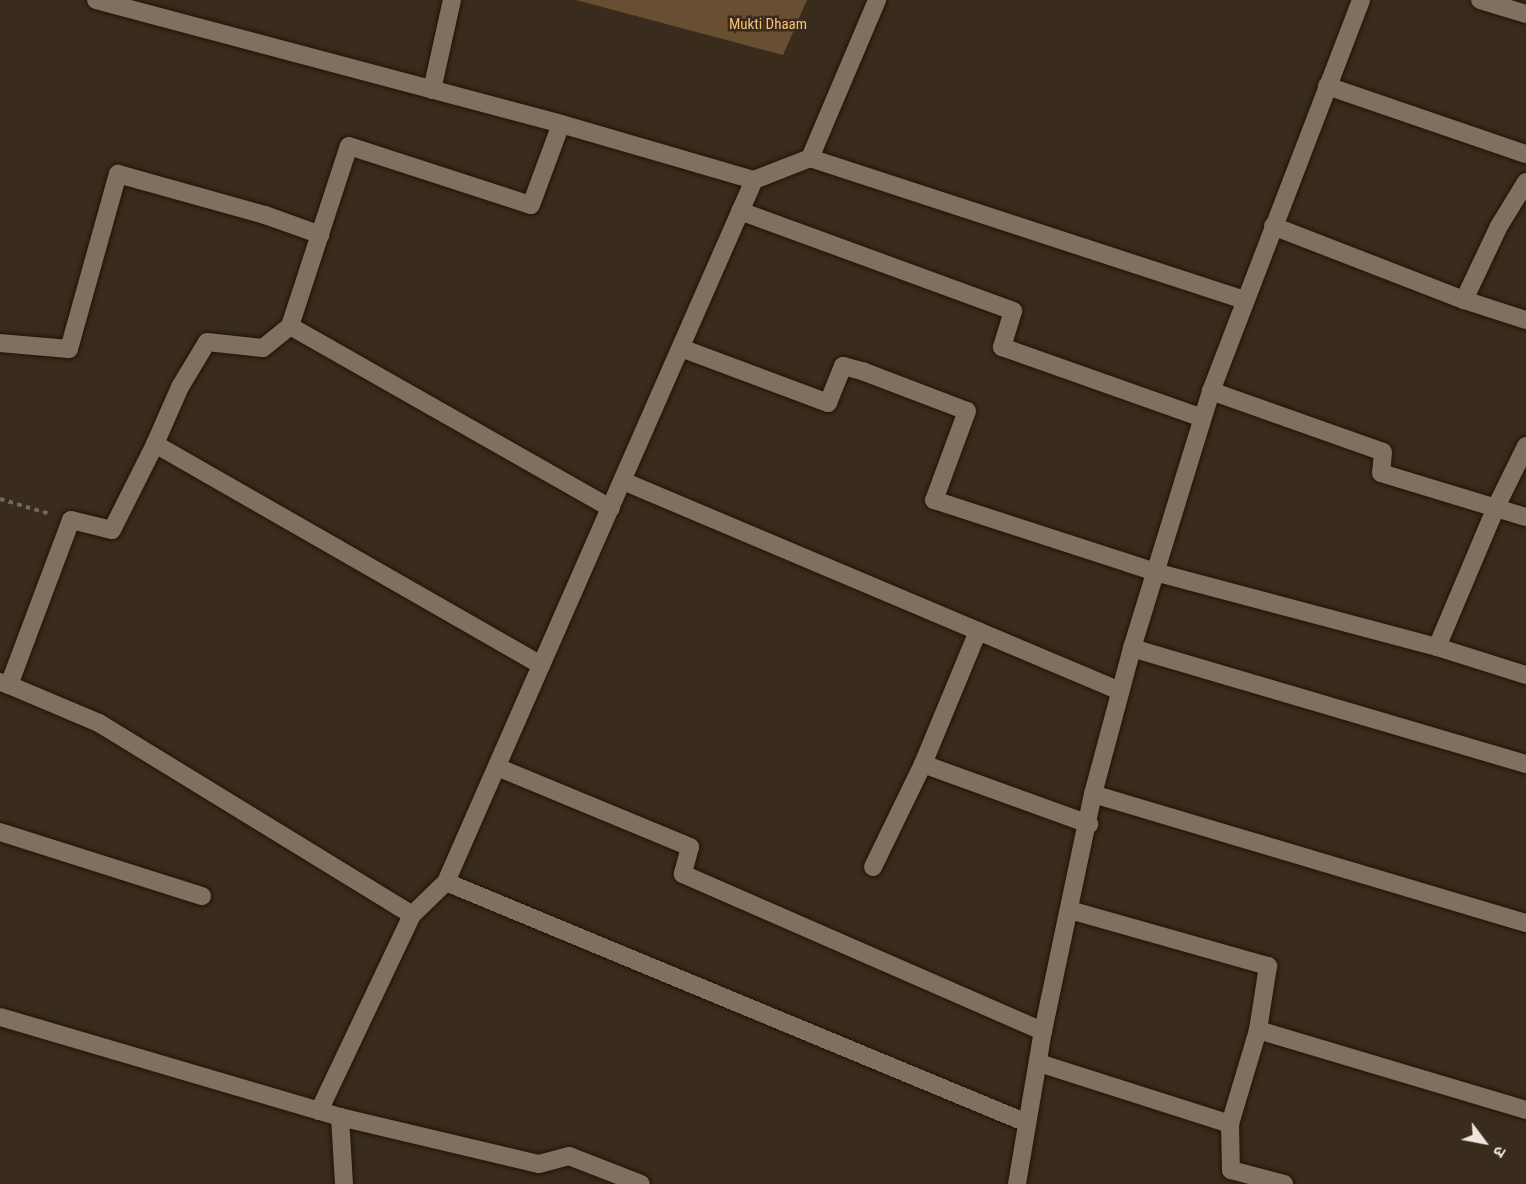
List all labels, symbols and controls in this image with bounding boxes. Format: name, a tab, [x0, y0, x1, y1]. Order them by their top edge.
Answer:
park label: Mukti Dhaam	[729, 16, 807, 34]
north arrow	[1454, 1112, 1514, 1172]
text: उ	[1489, 1143, 1510, 1161]

